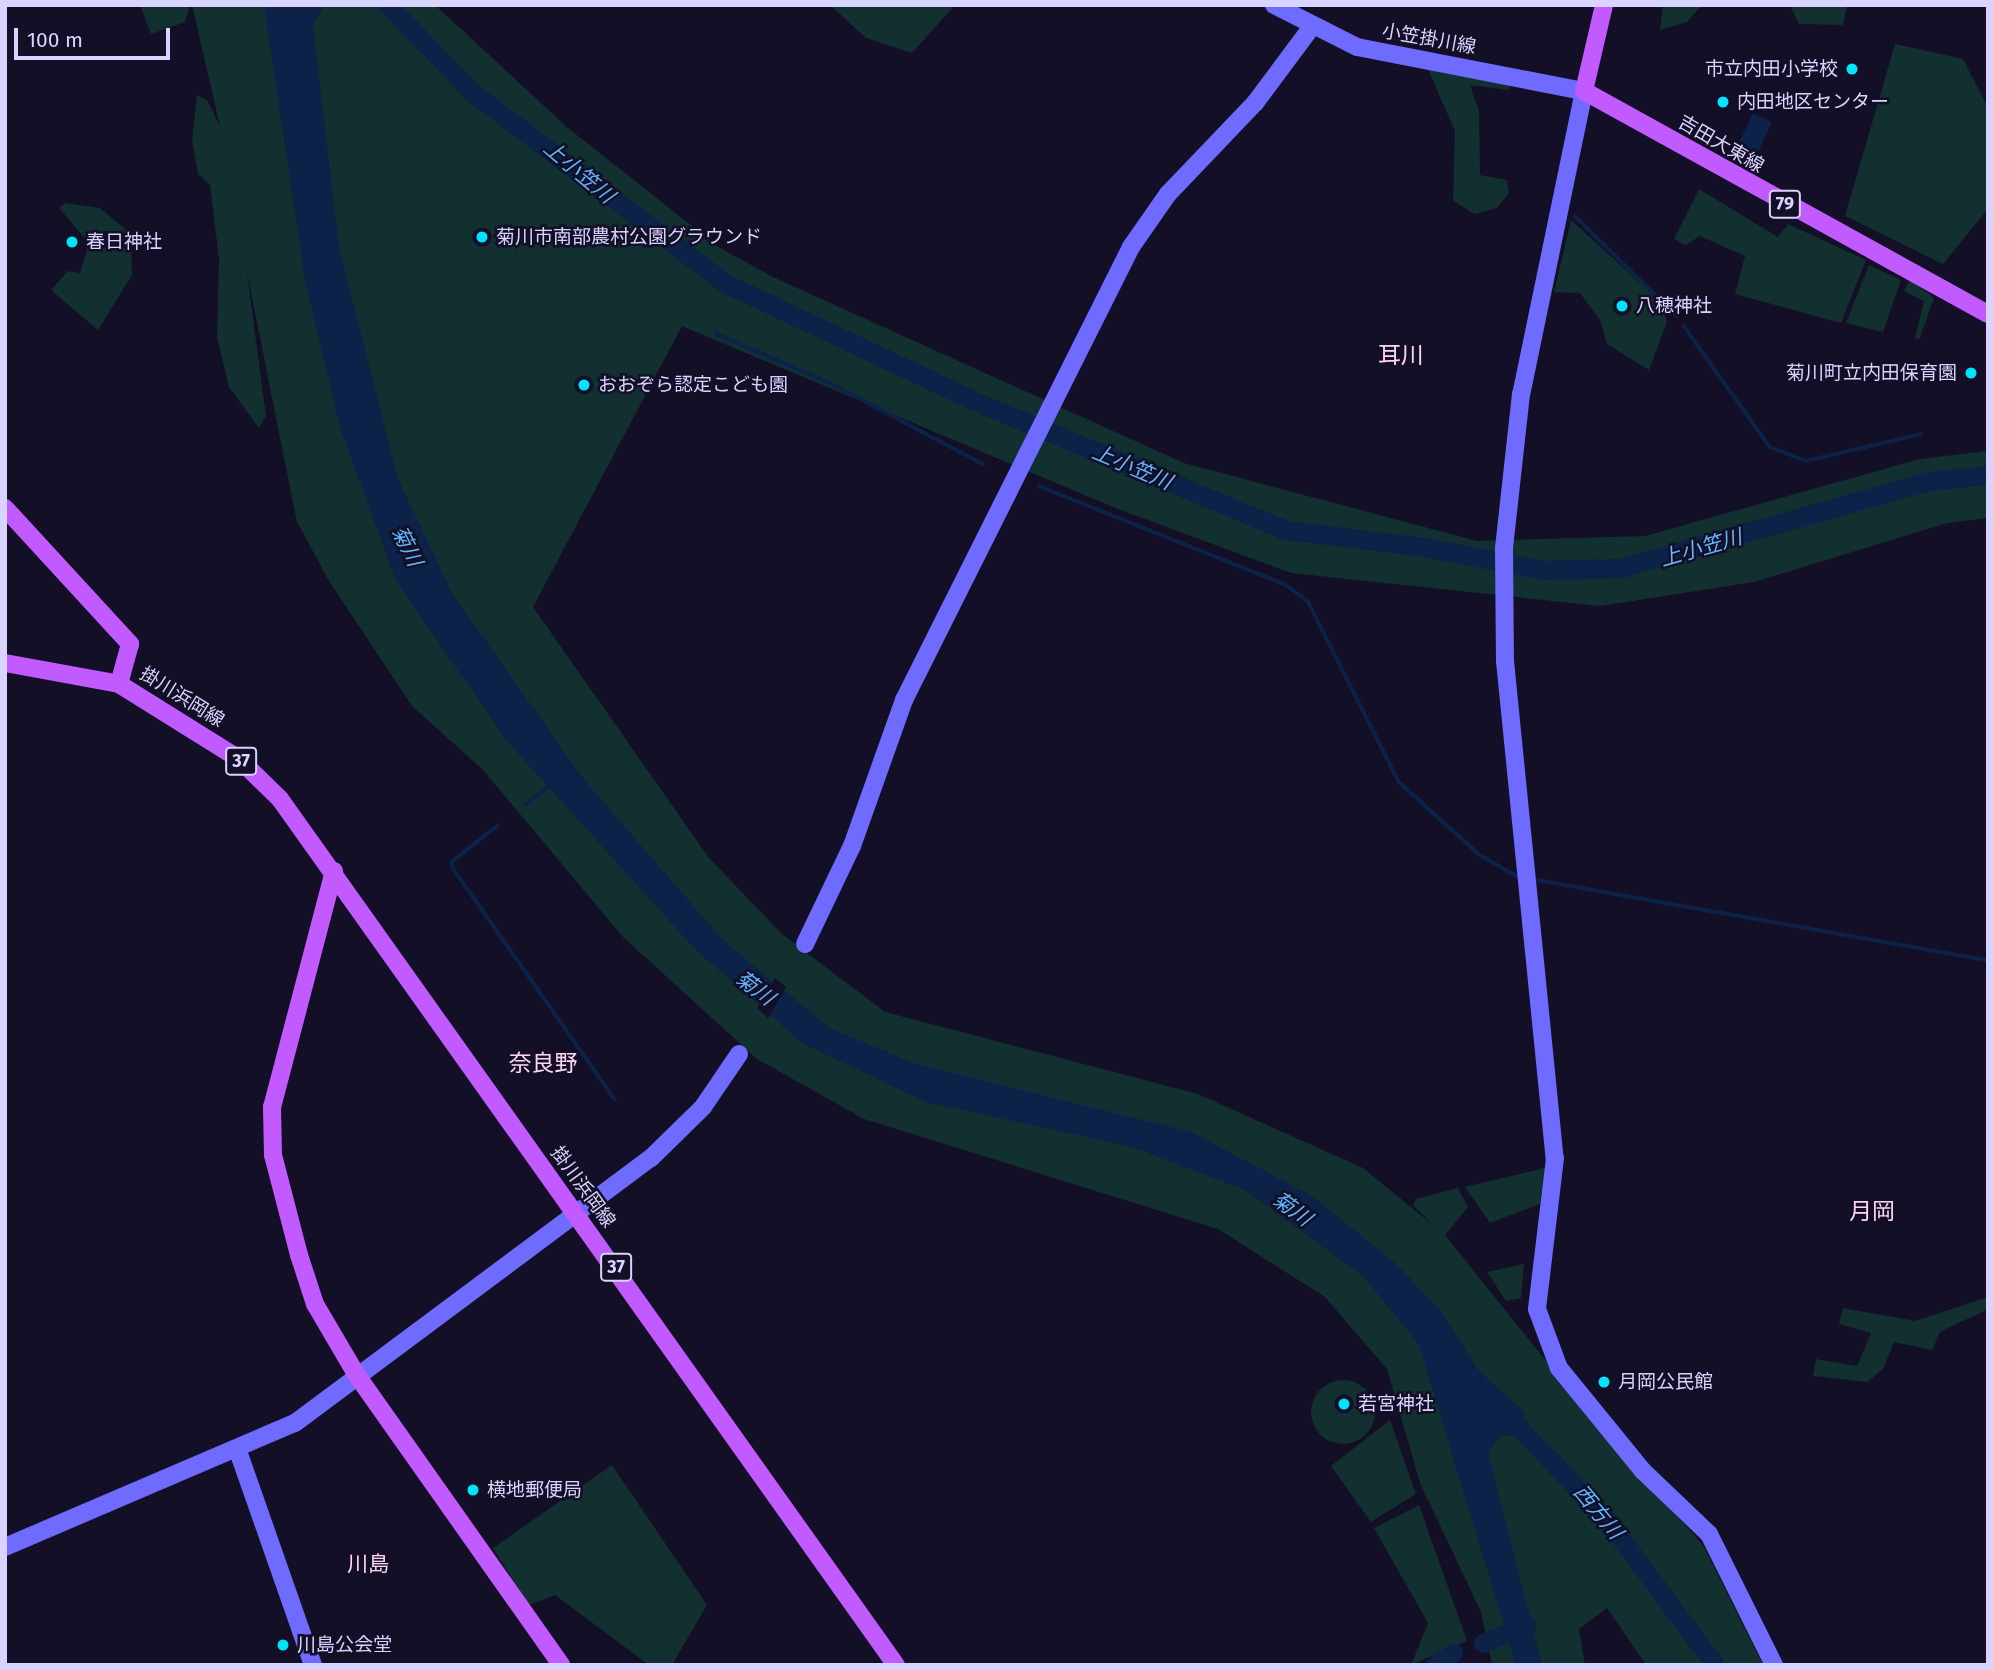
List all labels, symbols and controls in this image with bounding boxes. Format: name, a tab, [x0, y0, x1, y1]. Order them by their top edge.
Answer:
scale bar	[18, 14, 173, 58]
street label: 小笠掛川線	[1380, 20, 1478, 58]
text: 100 m	[27, 27, 83, 53]
place label: 市立内田小学校	[1705, 58, 1838, 80]
marker: 市立内田小学校	[1844, 61, 1860, 77]
place label: 内田地区センター	[1737, 91, 1889, 113]
marker: 内田地区センター	[1715, 94, 1731, 110]
street label: 吉田大東線	[1674, 110, 1768, 178]
water label: 上小笠川	[539, 135, 619, 209]
road number: 79	[1768, 190, 1802, 218]
place label: 菊川市南部農村公園グラウンド	[496, 226, 762, 248]
marker: 菊川市南部農村公園グラウンド	[474, 229, 490, 245]
place label: 春日神社	[86, 231, 162, 253]
marker: 春日神社	[64, 234, 80, 250]
place label: 八穂神社	[1636, 295, 1712, 317]
marker: 八穂神社	[1614, 298, 1630, 314]
district label: 耳川	[1378, 341, 1424, 369]
place label: 菊川町立内田保育園	[1786, 362, 1957, 384]
marker: 菊川町立内田保育園	[1963, 365, 1979, 381]
place label: おおぞら認定こども園	[598, 374, 788, 396]
marker: おおぞら認定こども園	[576, 377, 592, 393]
water label: 上小笠川	[1088, 439, 1176, 495]
water label: 菊川	[386, 522, 428, 570]
water label: 上小笠川	[1657, 524, 1745, 572]
street label: 掛川浜岡線	[136, 662, 228, 732]
road number: 37	[224, 746, 258, 776]
water label: 菊川	[731, 965, 779, 1011]
district label: 奈良野	[509, 1049, 577, 1077]
street label: 掛川浜岡線	[546, 1142, 620, 1232]
water label: 菊川	[1268, 1186, 1316, 1232]
district label: 月岡	[1849, 1197, 1895, 1225]
road number: 37	[598, 1252, 634, 1282]
place label: 月岡公民館	[1618, 1371, 1713, 1393]
marker: 月岡公民館	[1596, 1374, 1612, 1390]
place label: 若宮神社	[1358, 1393, 1434, 1415]
marker: 若宮神社	[1336, 1396, 1352, 1412]
place label: 横地郵便局	[487, 1479, 582, 1501]
water label: 西方川	[1568, 1480, 1628, 1544]
marker: 横地郵便局	[465, 1482, 481, 1498]
district label: 川島	[347, 1551, 389, 1577]
place label: 川島公会堂	[297, 1634, 392, 1656]
marker: 川島公会堂	[275, 1637, 291, 1653]

